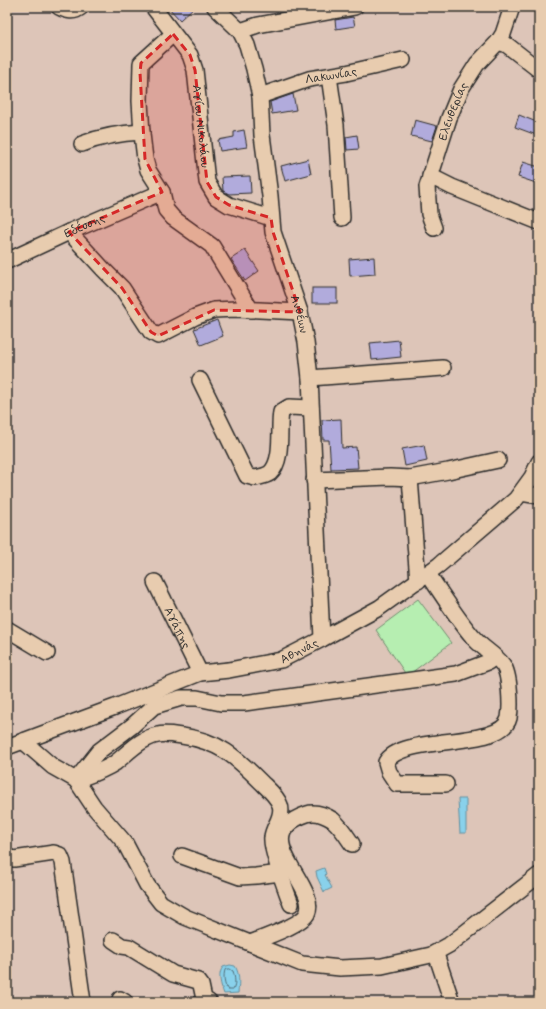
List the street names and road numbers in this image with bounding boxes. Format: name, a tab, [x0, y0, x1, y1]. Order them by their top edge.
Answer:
street label: Λακωνίας	[304, 64, 358, 89]
street label: Ελευθερίας	[435, 79, 472, 143]
street label: Αγίου Νικολάου	[188, 84, 212, 169]
street label: Εδέσσης	[62, 211, 107, 242]
street label: Ανθέων	[286, 293, 311, 335]
street label: Αγάπης	[160, 605, 194, 652]
street label: Αθηνάς	[278, 635, 321, 668]

